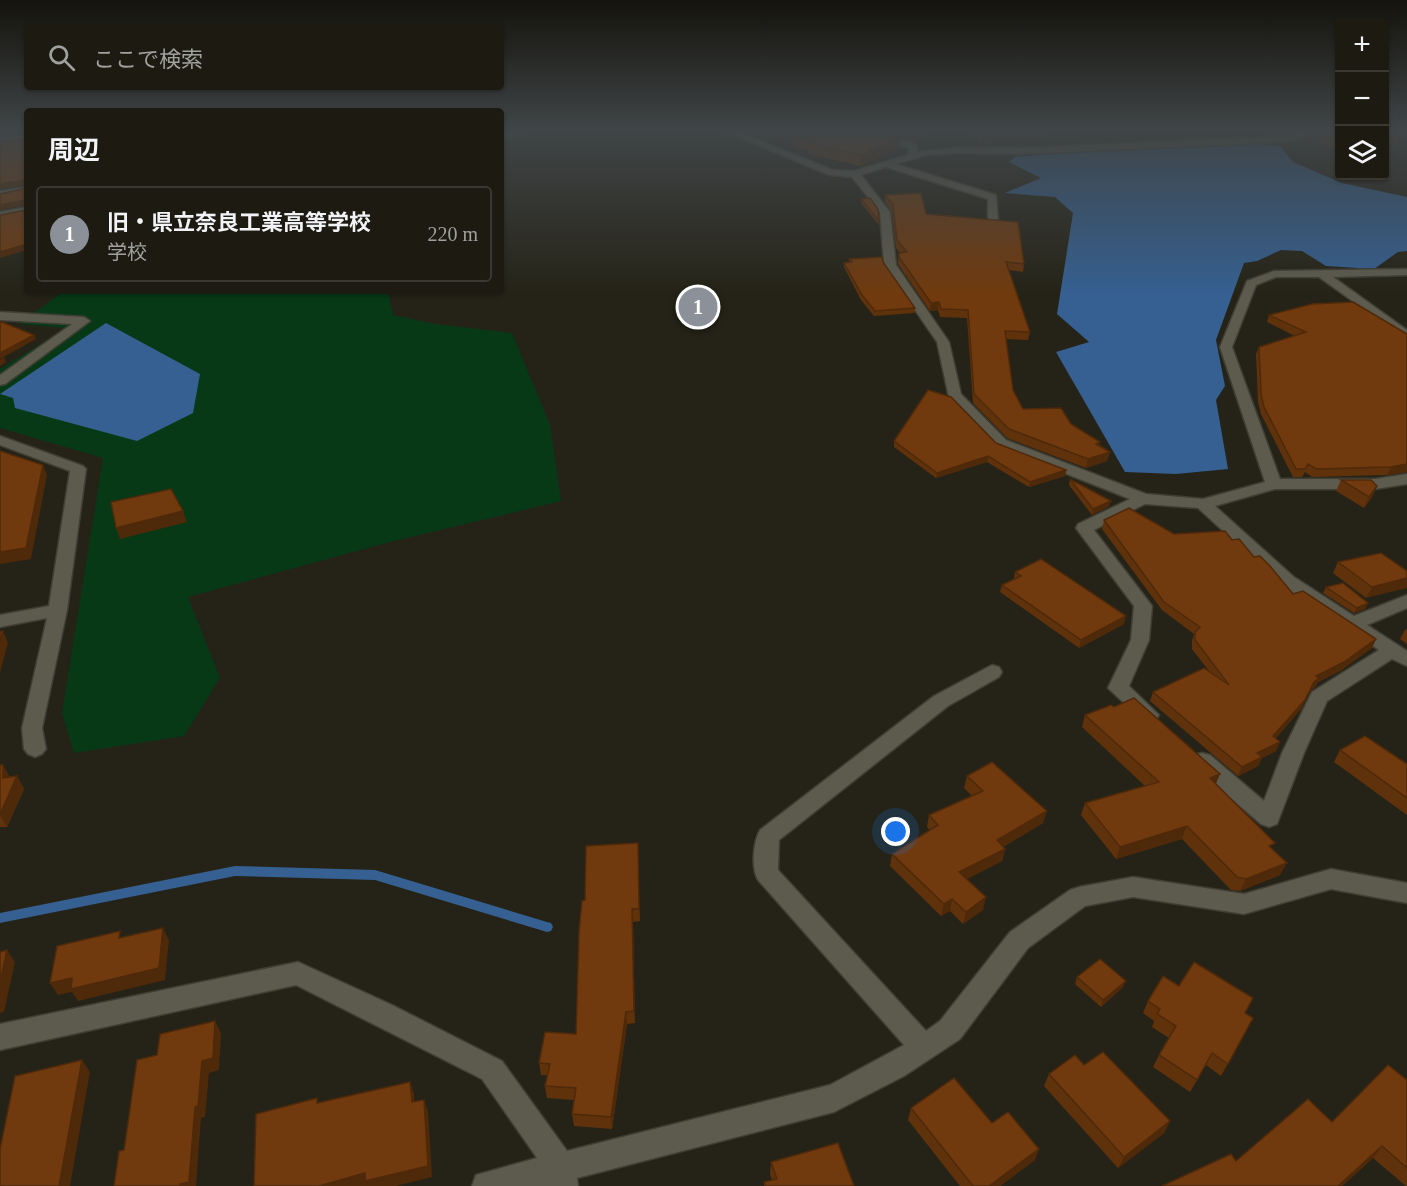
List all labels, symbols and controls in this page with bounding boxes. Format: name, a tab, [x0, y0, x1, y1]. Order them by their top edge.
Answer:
map controls	[1335, 18, 1389, 180]
button: +	[1335, 18, 1389, 72]
search box	[24, 24, 504, 90]
icon: search	[45, 41, 78, 74]
text: ここで検索	[93, 47, 203, 72]
button: −	[1335, 72, 1389, 126]
button: layers	[1335, 126, 1389, 180]
text: 周辺	[48, 136, 100, 165]
text: 旧・県立奈良工業高等学校	[107, 210, 371, 235]
text: 1	[65, 223, 75, 245]
text: 220 m	[427, 223, 478, 245]
text: 学校	[107, 241, 147, 263]
pin: 1	[678, 284, 718, 330]
your location	[881, 817, 910, 846]

